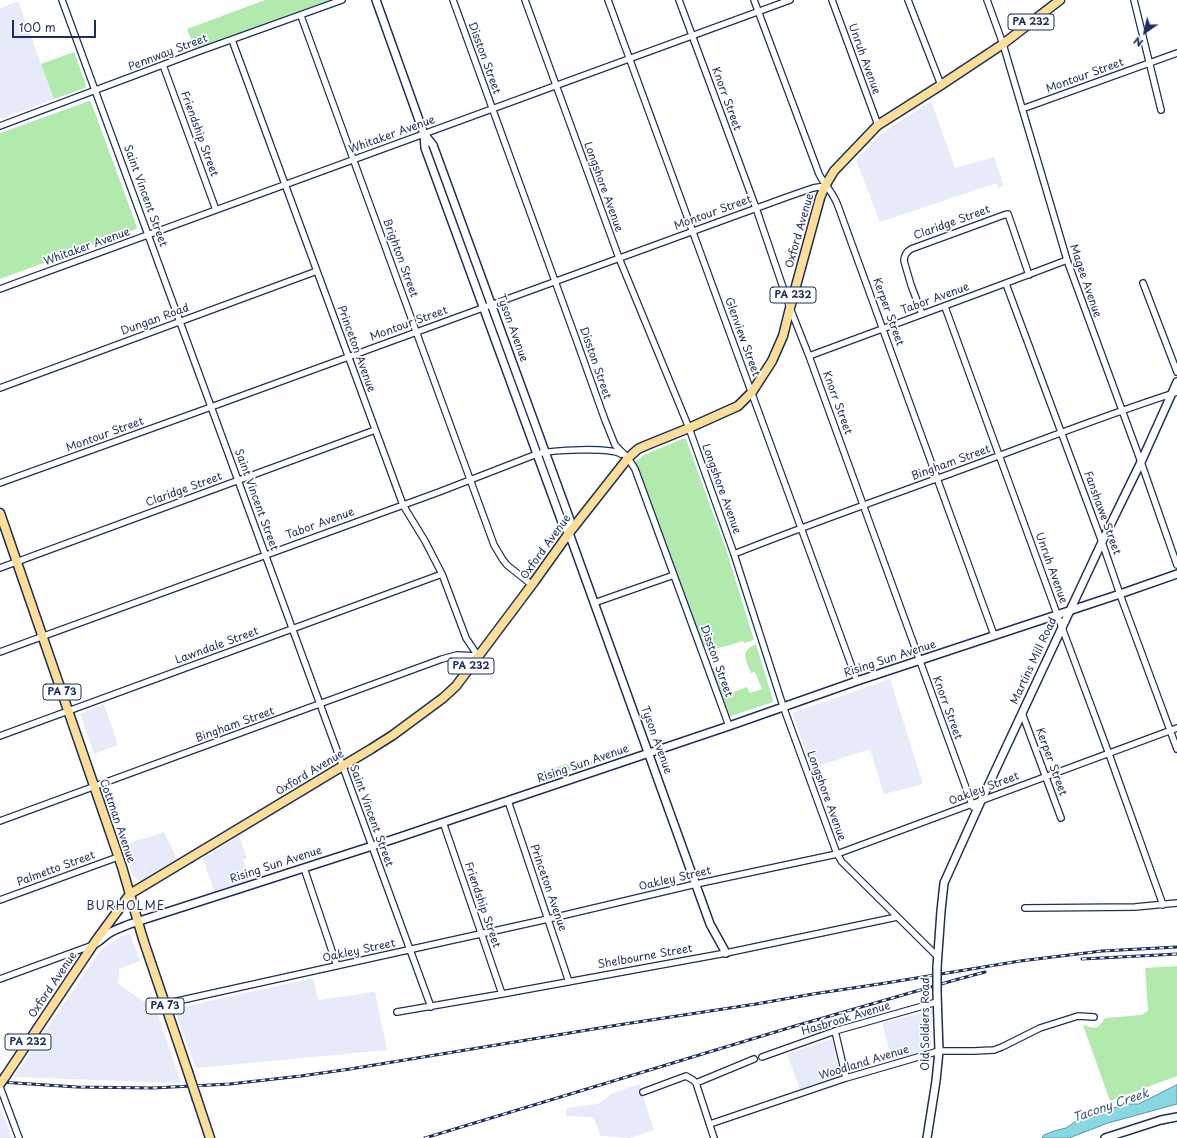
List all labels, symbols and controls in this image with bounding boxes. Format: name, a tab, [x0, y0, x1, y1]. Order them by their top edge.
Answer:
scale bar	[14, 12, 98, 38]
north arrow	[1125, 12, 1165, 52]
road number: PA 232	[1008, 14, 1054, 30]
text: 100 m	[19, 18, 56, 36]
street label: Disston Street	[465, 20, 503, 96]
street label: Unruh Avenue	[845, 22, 883, 96]
street label: Pennway Street	[127, 32, 209, 74]
text: N	[1130, 33, 1146, 52]
street label: Montour Street	[1044, 56, 1126, 96]
street label: Knorr Street	[708, 66, 744, 132]
street label: Friendship Street	[177, 89, 221, 179]
street label: Whitaker Avenue	[347, 113, 437, 157]
street label: Longshore Avenue	[581, 140, 625, 234]
street label: Saint Vincent Street	[120, 143, 170, 249]
street label: Oxford Avenue	[783, 192, 817, 270]
street label: Montour Street	[672, 193, 754, 233]
street label: Claridge Street	[912, 203, 992, 243]
street label: Brighton Street	[380, 217, 420, 299]
street label: Whitaker Avenue	[42, 225, 132, 269]
street label: Magee Avenue	[1066, 243, 1104, 319]
street label: Kerper Street	[870, 276, 906, 348]
street label: Tabor Avenue	[899, 280, 971, 318]
road number: PA 232	[770, 287, 816, 303]
street label: Tyson Avenue	[494, 292, 530, 364]
street label: Glenview Street	[722, 296, 762, 378]
street label: Dungan Road	[119, 302, 191, 338]
street label: Princeton Avenue	[334, 304, 378, 394]
street label: Montour Street	[368, 304, 450, 344]
street label: Disston Street	[576, 325, 614, 401]
street label: Knorr Street	[819, 370, 855, 436]
street label: Montour Street	[64, 415, 146, 455]
street label: Longshore Avenue	[699, 442, 743, 536]
street label: Bingham Street	[910, 443, 992, 483]
street label: Saint Vincent Street	[231, 447, 281, 553]
street label: Fanshawe Street	[1081, 469, 1123, 557]
street label: Claridge Street	[144, 470, 224, 510]
street label: Tabor Avenue	[284, 505, 356, 543]
street label: Oxford Avenue	[518, 512, 574, 582]
street label: Unruh Avenue	[1032, 531, 1070, 605]
street label: Martins Mill Road	[1008, 615, 1060, 707]
street label: Disston Street	[697, 623, 735, 699]
street label: Lawndale Street	[174, 625, 260, 667]
street label: Rising Sun Avenue	[842, 638, 938, 680]
road number: PA 232	[448, 658, 494, 674]
street label: Knorr Street	[929, 675, 965, 741]
road number: PA 73	[43, 684, 81, 700]
street label: Tyson Avenue	[638, 704, 674, 776]
street label: Bingham Street	[194, 705, 276, 745]
street label: Kerper Street	[1033, 726, 1069, 798]
street label: Rising Sun Avenue	[535, 742, 631, 786]
street label: Oxford Avenue	[274, 748, 346, 798]
street label: Longshore Avenue	[804, 749, 848, 843]
street label: Saint Vincent Street	[346, 763, 396, 869]
street label: Oakley Street	[947, 770, 1021, 808]
street label: Cottman Avenue	[96, 777, 138, 865]
street label: Princeton Avenue	[527, 843, 569, 933]
street label: Rising Sun Avenue	[228, 844, 324, 886]
street label: Palmetto Street	[15, 849, 97, 889]
street label: Friendship Street	[461, 860, 503, 950]
street label: Oakley Street	[637, 864, 713, 894]
district label: BURHOLME	[87, 900, 165, 914]
street label: Oakley Street	[321, 937, 397, 965]
street label: Shelbourne Street	[596, 942, 694, 972]
street label: Oxford Avenue	[26, 949, 80, 1021]
street label: Old Soldiers Road	[919, 977, 933, 1071]
road number: PA 73	[146, 998, 184, 1014]
street label: Hasbrook Avenue	[800, 999, 892, 1039]
road number: PA 232	[5, 1034, 51, 1050]
street label: Woodland Avenue	[817, 1043, 911, 1083]
water label: Tacony Creek	[1071, 1086, 1151, 1126]

